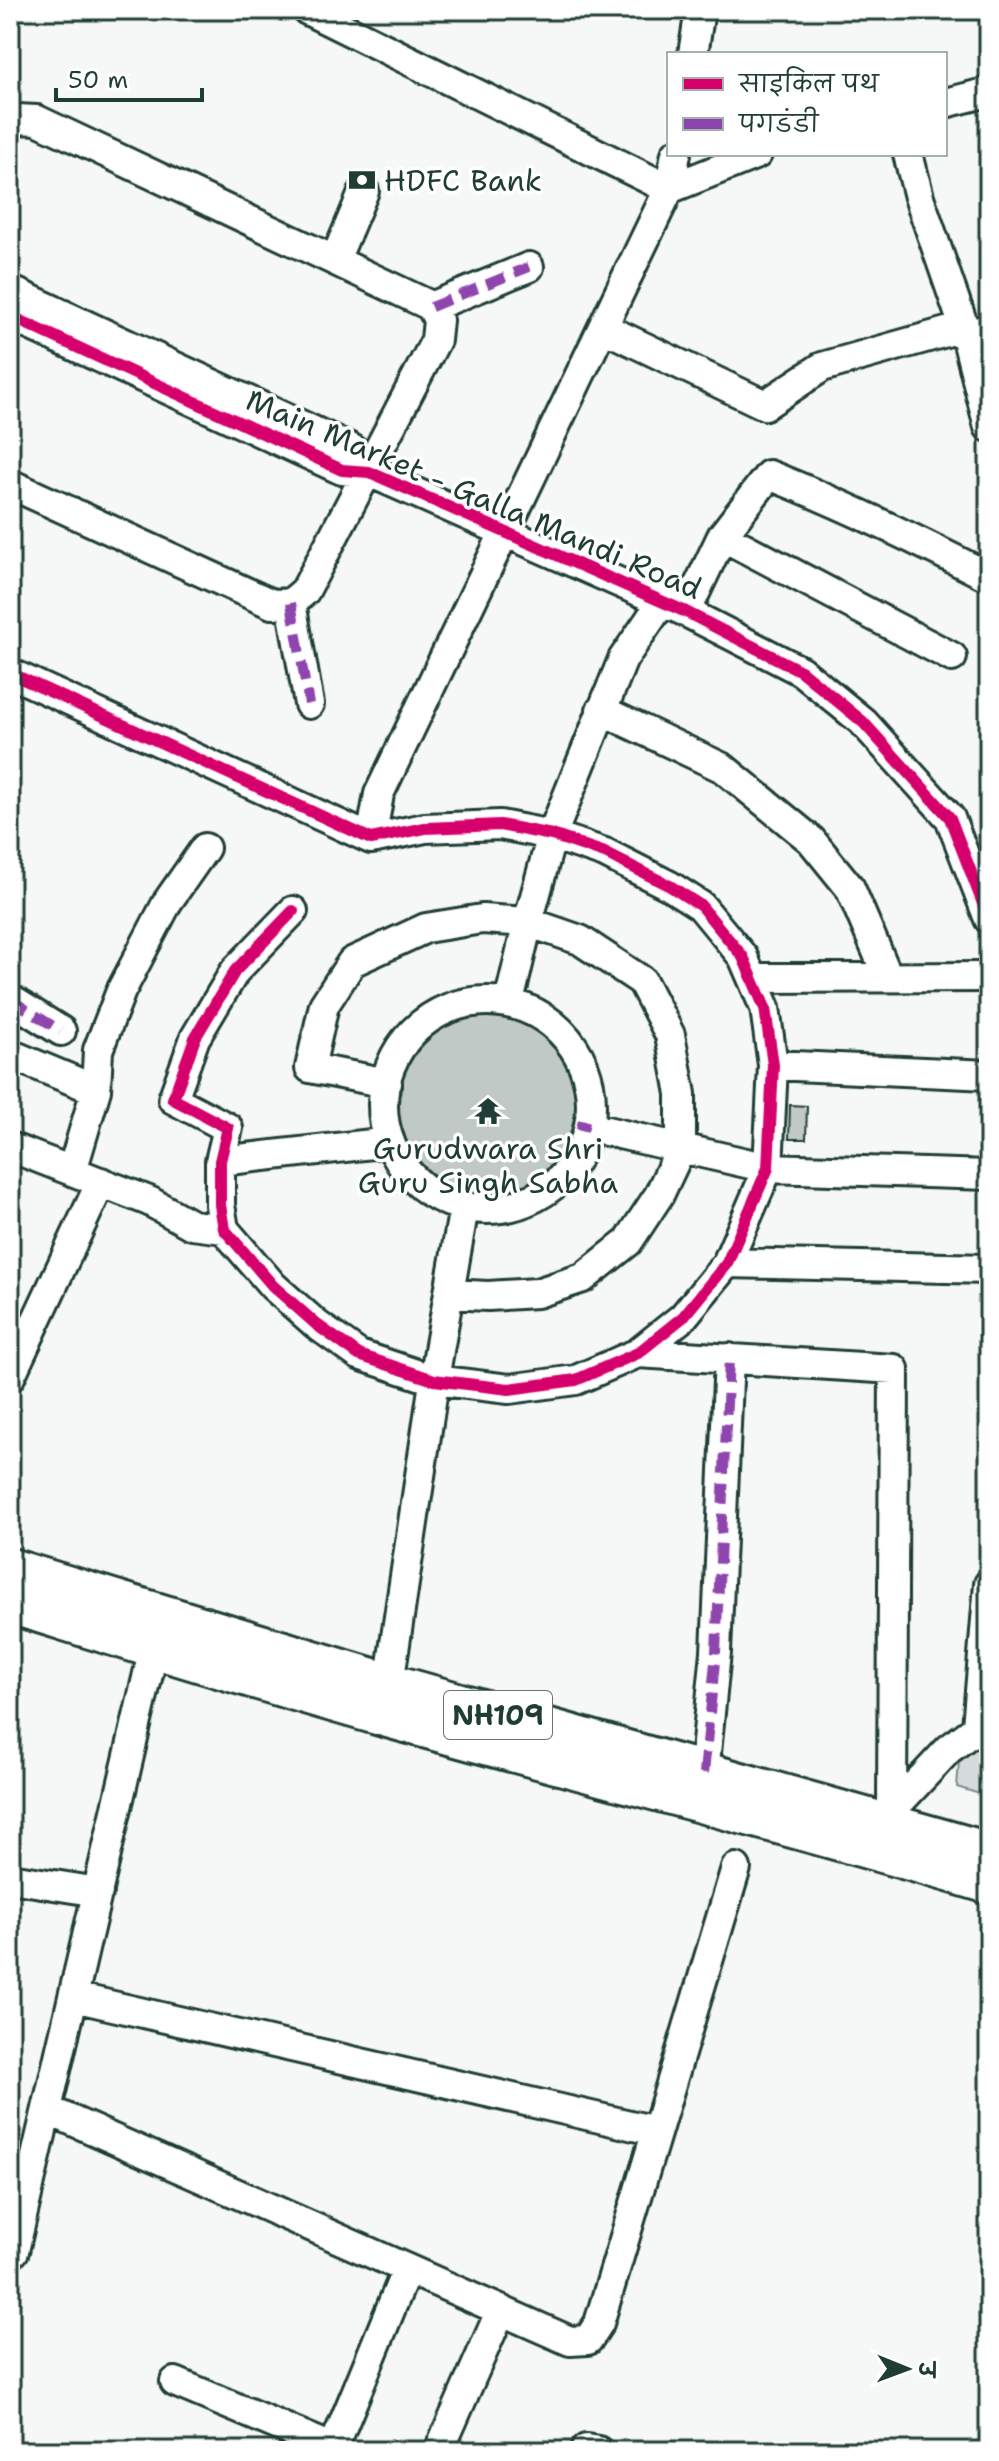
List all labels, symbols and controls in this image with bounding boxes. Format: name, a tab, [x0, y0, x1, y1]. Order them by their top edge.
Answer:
scale bar	[56, 52, 202, 102]
legend	[667, 52, 947, 156]
text: 50 m	[68, 64, 128, 96]
text: साइकिल पथ	[737, 66, 881, 100]
text: पगडंडी	[737, 106, 820, 140]
place label: HDFC Bank	[384, 160, 542, 201]
bank icon: HDFC Bank	[347, 165, 377, 195]
street label: Main Market - Galla Mandi Road	[240, 379, 708, 609]
temple icon: Gurudwara Shri Guru Singh Sabha	[473, 1096, 503, 1126]
place label: Gurudwara Shri Guru Singh Sabha	[358, 1128, 618, 1203]
road number: NH109	[444, 1691, 552, 1739]
north arrow	[867, 2329, 947, 2409]
text: उ	[912, 2360, 941, 2379]

